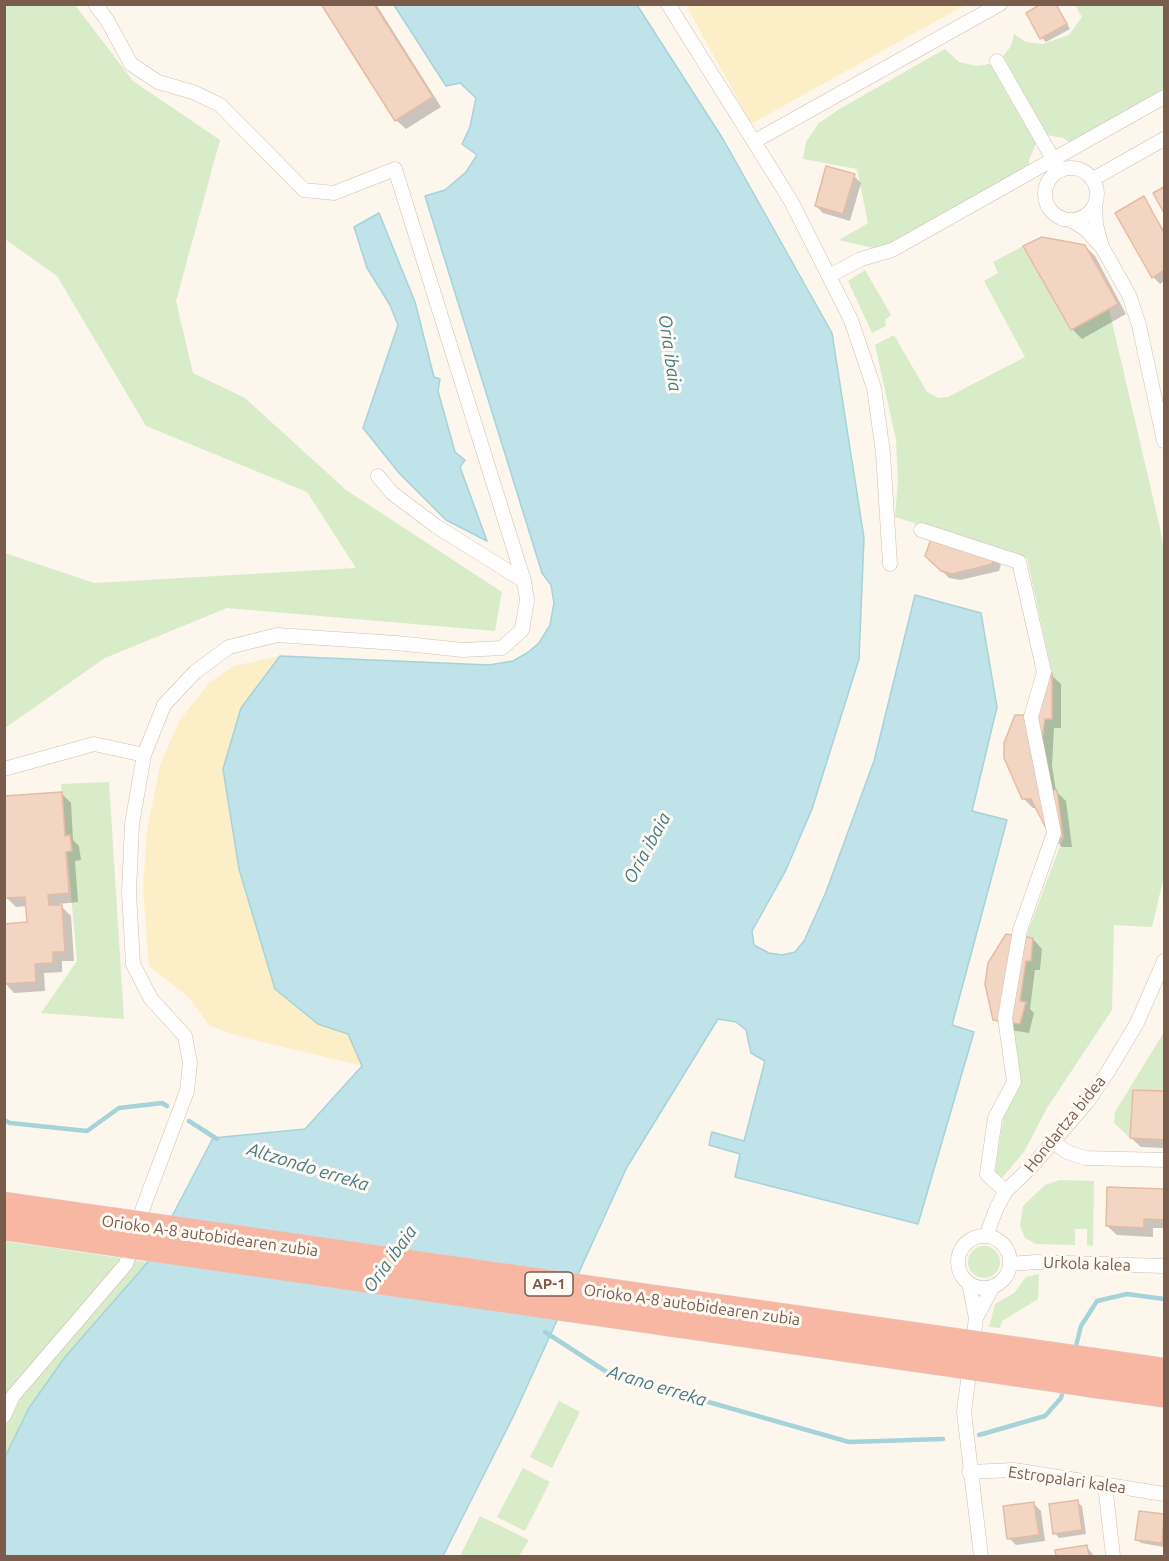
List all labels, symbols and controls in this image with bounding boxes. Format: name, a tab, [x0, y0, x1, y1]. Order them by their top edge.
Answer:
water label: Oria ibaia	[654, 313, 686, 393]
water label: Oria ibaia	[619, 809, 675, 887]
street label: Hondartza bidea	[1020, 1072, 1110, 1176]
water label: Altzondo erreka	[245, 1138, 371, 1196]
street label: Orioko A-8 autobidearen zubia	[100, 1211, 320, 1261]
water label: Oria ibaia	[359, 1221, 421, 1297]
street label: Urkola kalea	[1043, 1253, 1131, 1275]
road number: AP-1	[525, 1272, 573, 1296]
street label: Orioko A-8 autobidearen zubia	[582, 1280, 802, 1330]
water label: Arano erreka	[605, 1361, 709, 1411]
street label: Estropalari kalea	[1007, 1462, 1127, 1498]

